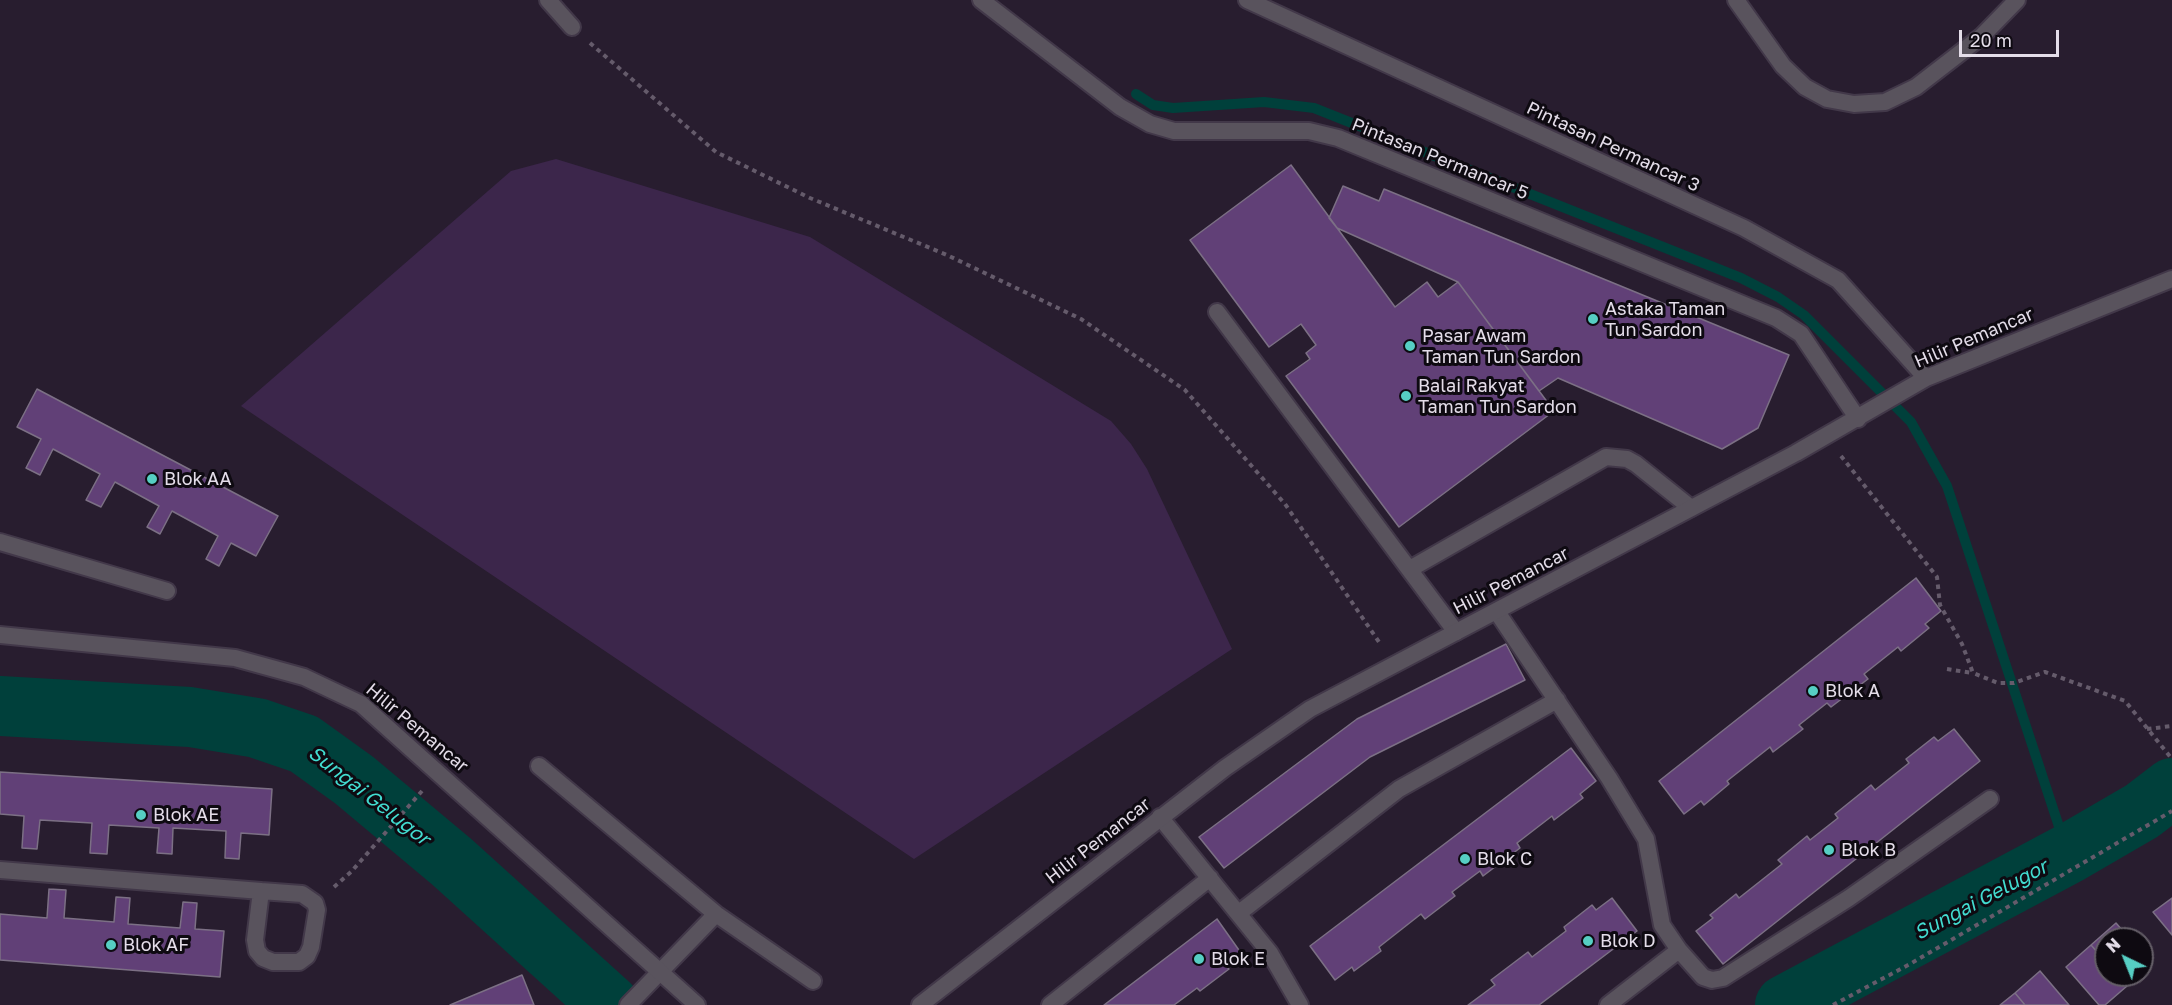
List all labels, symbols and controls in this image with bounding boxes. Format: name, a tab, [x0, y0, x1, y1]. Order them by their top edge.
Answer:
scale bar	[1962, 18, 2062, 56]
text: 20 m	[1970, 29, 2012, 51]
street label: Pintasan Permancar 3	[1523, 97, 1703, 197]
street label: Pintasan Permancar 5	[1349, 114, 1531, 204]
place label: Astaka Taman Tun Sardon	[1605, 298, 1725, 340]
street label: Hilir Pemancar	[1911, 303, 2037, 373]
marker: Astaka Taman Tun Sardon	[1586, 312, 1600, 326]
place label: Pasar Awam Taman Tun Sardon	[1422, 325, 1581, 368]
marker: Pasar Awam Taman Tun Sardon	[1403, 339, 1417, 353]
place label: Balai Rakyat Taman Tun Sardon	[1418, 375, 1577, 418]
marker: Balai Rakyat Taman Tun Sardon	[1399, 389, 1413, 403]
place label: Blok AA	[164, 468, 232, 490]
marker: Blok AA	[145, 472, 159, 486]
street label: Hilir Pemancar	[1450, 543, 1572, 619]
street label: Hilir Pemancar	[361, 679, 473, 777]
place label: Blok A	[1825, 680, 1880, 702]
marker: Blok A	[1806, 684, 1820, 698]
water label: Sungai Gelugor	[304, 741, 434, 851]
street label: Hilir Pemancar	[1041, 793, 1155, 889]
place label: Blok AE	[153, 804, 219, 826]
marker: Blok AE	[134, 808, 148, 822]
place label: Blok B	[1841, 839, 1896, 861]
marker: Blok B	[1822, 843, 1836, 857]
place label: Blok C	[1477, 848, 1532, 870]
marker: Blok C	[1458, 852, 1472, 866]
water label: Sungai Gelugor	[1910, 855, 2052, 945]
north arrow	[2094, 927, 2154, 987]
place label: Blok D	[1600, 930, 1656, 952]
place label: Blok AF	[123, 934, 189, 956]
marker: Blok D	[1581, 934, 1595, 948]
text: N	[2102, 934, 2124, 957]
marker: Blok AF	[104, 938, 118, 952]
place label: Blok E	[1211, 948, 1265, 970]
marker: Blok E	[1192, 952, 1206, 966]

